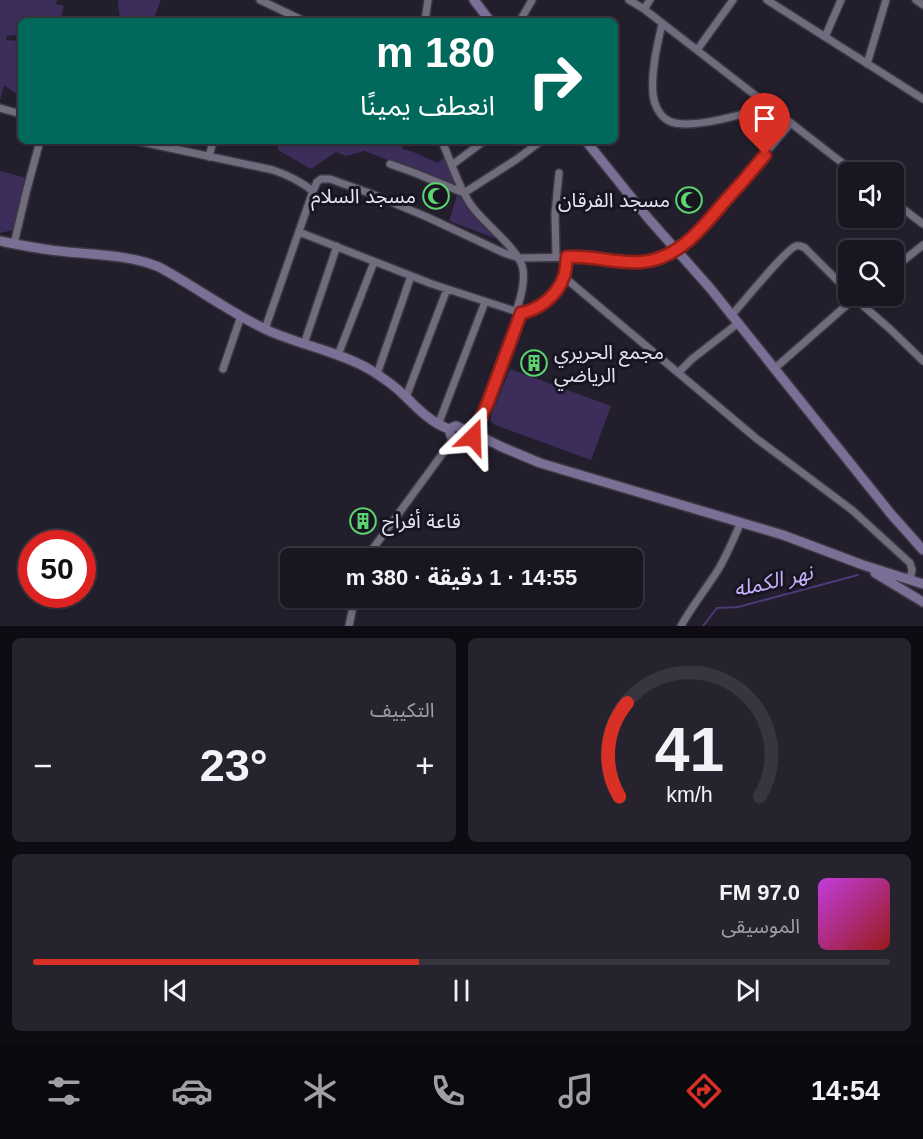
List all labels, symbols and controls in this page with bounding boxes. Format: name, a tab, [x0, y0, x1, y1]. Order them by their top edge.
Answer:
text: 180 m	[376, 29, 495, 76]
icon: right	[516, 42, 594, 120]
text: انعطف يمينًا	[360, 91, 495, 121]
pin	[739, 93, 790, 155]
icon: arrive	[748, 102, 781, 135]
map controls	[838, 162, 904, 306]
button: sound	[838, 162, 904, 228]
mosque icon: مسجد السلام	[421, 181, 451, 211]
place label: مسجد السلام	[311, 185, 416, 211]
mosque icon: مسجد الفرقان	[674, 185, 704, 215]
place label: مسجد الفرقان	[558, 189, 670, 212]
button: search	[838, 240, 904, 306]
place label: مجمع الحريري الرياضي	[554, 341, 664, 391]
building icon: مجمع الحريري الرياضي	[519, 348, 549, 378]
position arrow	[441, 405, 505, 469]
building icon: قاعة أفراح	[348, 506, 378, 536]
place label: قاعة أفراح	[382, 509, 461, 536]
speed limit sign: 50	[18, 530, 96, 608]
water label: نهر الكمله	[731, 560, 816, 602]
text: 14:55 · 1 دقيقة · 380 m	[346, 565, 577, 590]
text: التكييف	[370, 699, 435, 721]
text: 41	[655, 715, 724, 784]
text: 23°	[200, 740, 268, 791]
text: −	[33, 747, 52, 784]
text: +	[415, 747, 435, 784]
text: km/h	[666, 783, 712, 807]
text: 97.0 FM	[719, 880, 800, 905]
text: الموسيقى	[721, 915, 800, 937]
icon: previous	[159, 974, 192, 1007]
icon: pause	[445, 974, 478, 1007]
icon: next	[731, 974, 764, 1007]
icon: filters	[43, 1070, 85, 1112]
icon: car	[171, 1070, 213, 1112]
icon: climate	[299, 1070, 341, 1112]
icon: phone	[427, 1070, 469, 1112]
icon: music	[555, 1070, 597, 1112]
icon: directions	[683, 1070, 725, 1112]
text: 14:54	[811, 1076, 880, 1106]

